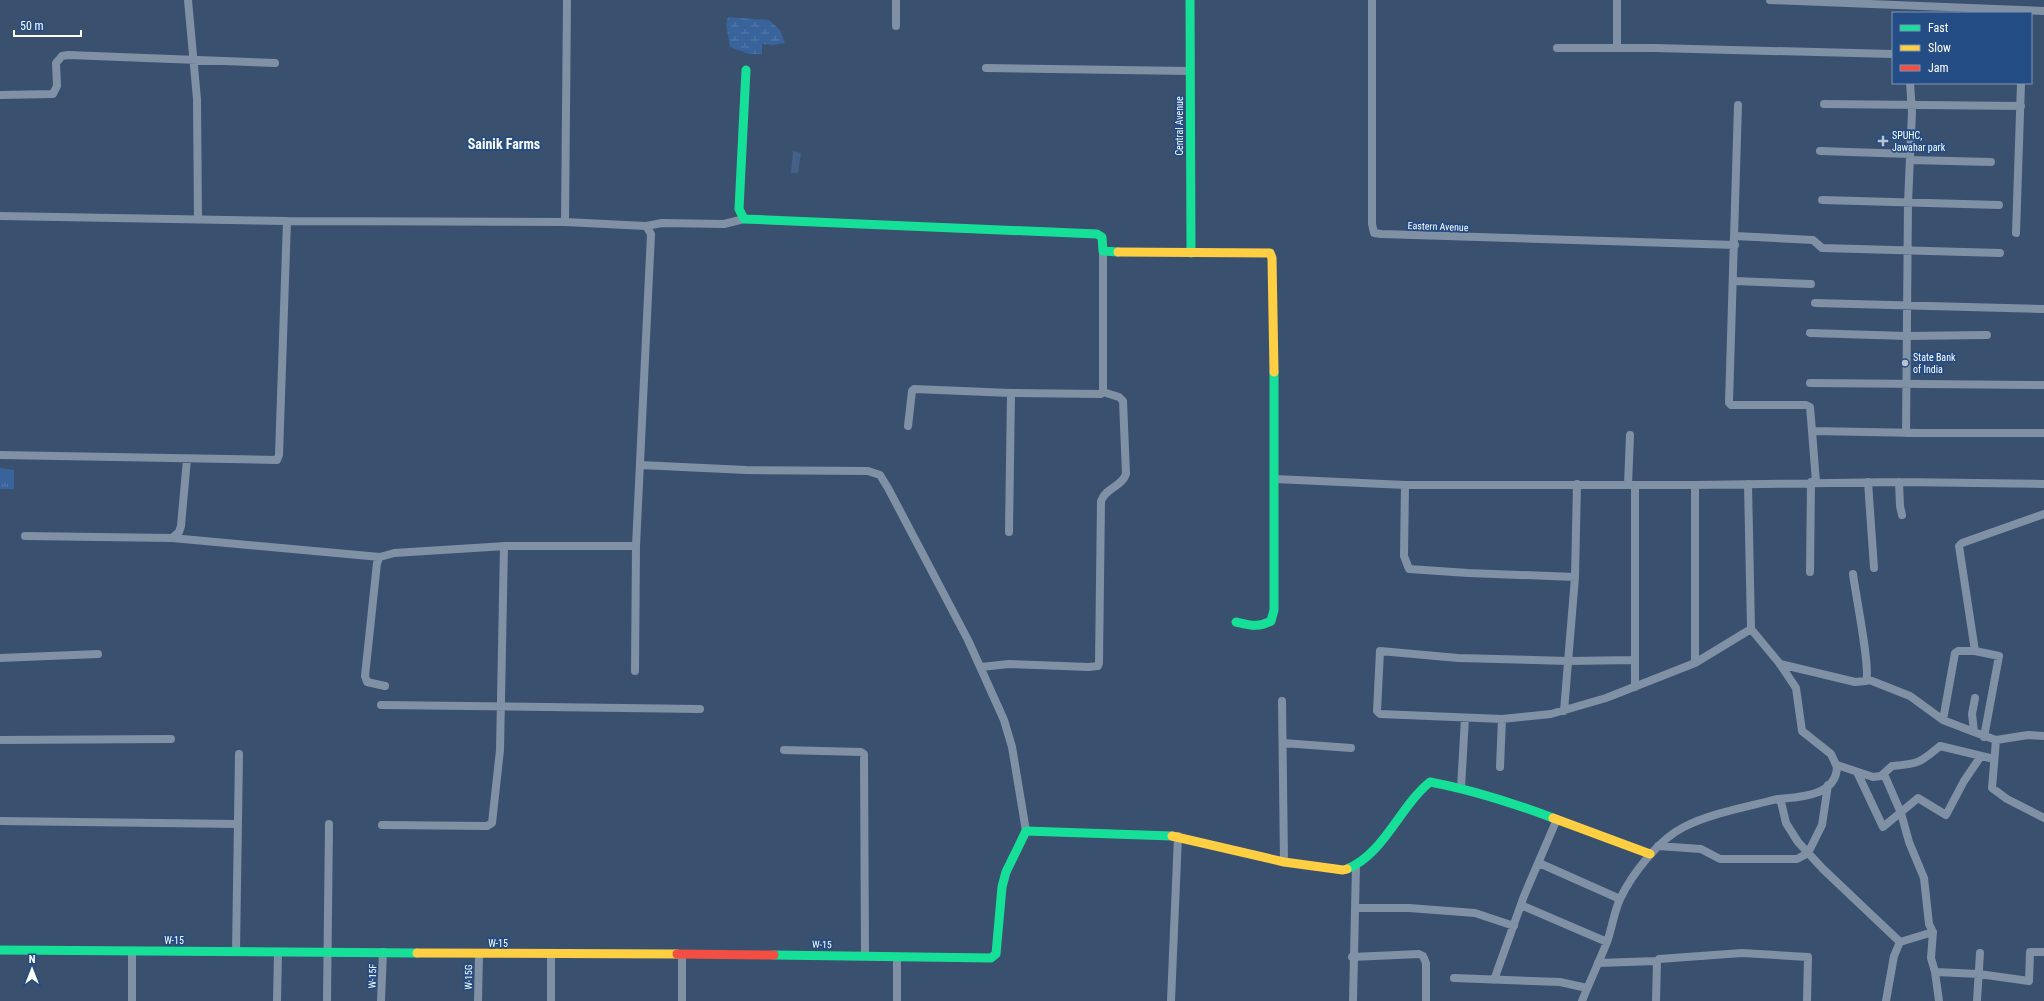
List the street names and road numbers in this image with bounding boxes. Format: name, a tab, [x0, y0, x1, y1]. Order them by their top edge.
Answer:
street label: Central Avenue	[1174, 96, 1185, 156]
street label: Eastern Avenue	[1407, 220, 1469, 233]
street label: W-15	[164, 935, 184, 946]
street label: W-15	[488, 938, 508, 949]
street label: W-15	[812, 939, 832, 950]
street label: W-15F	[367, 963, 378, 988]
street label: W-15G	[463, 964, 474, 990]

